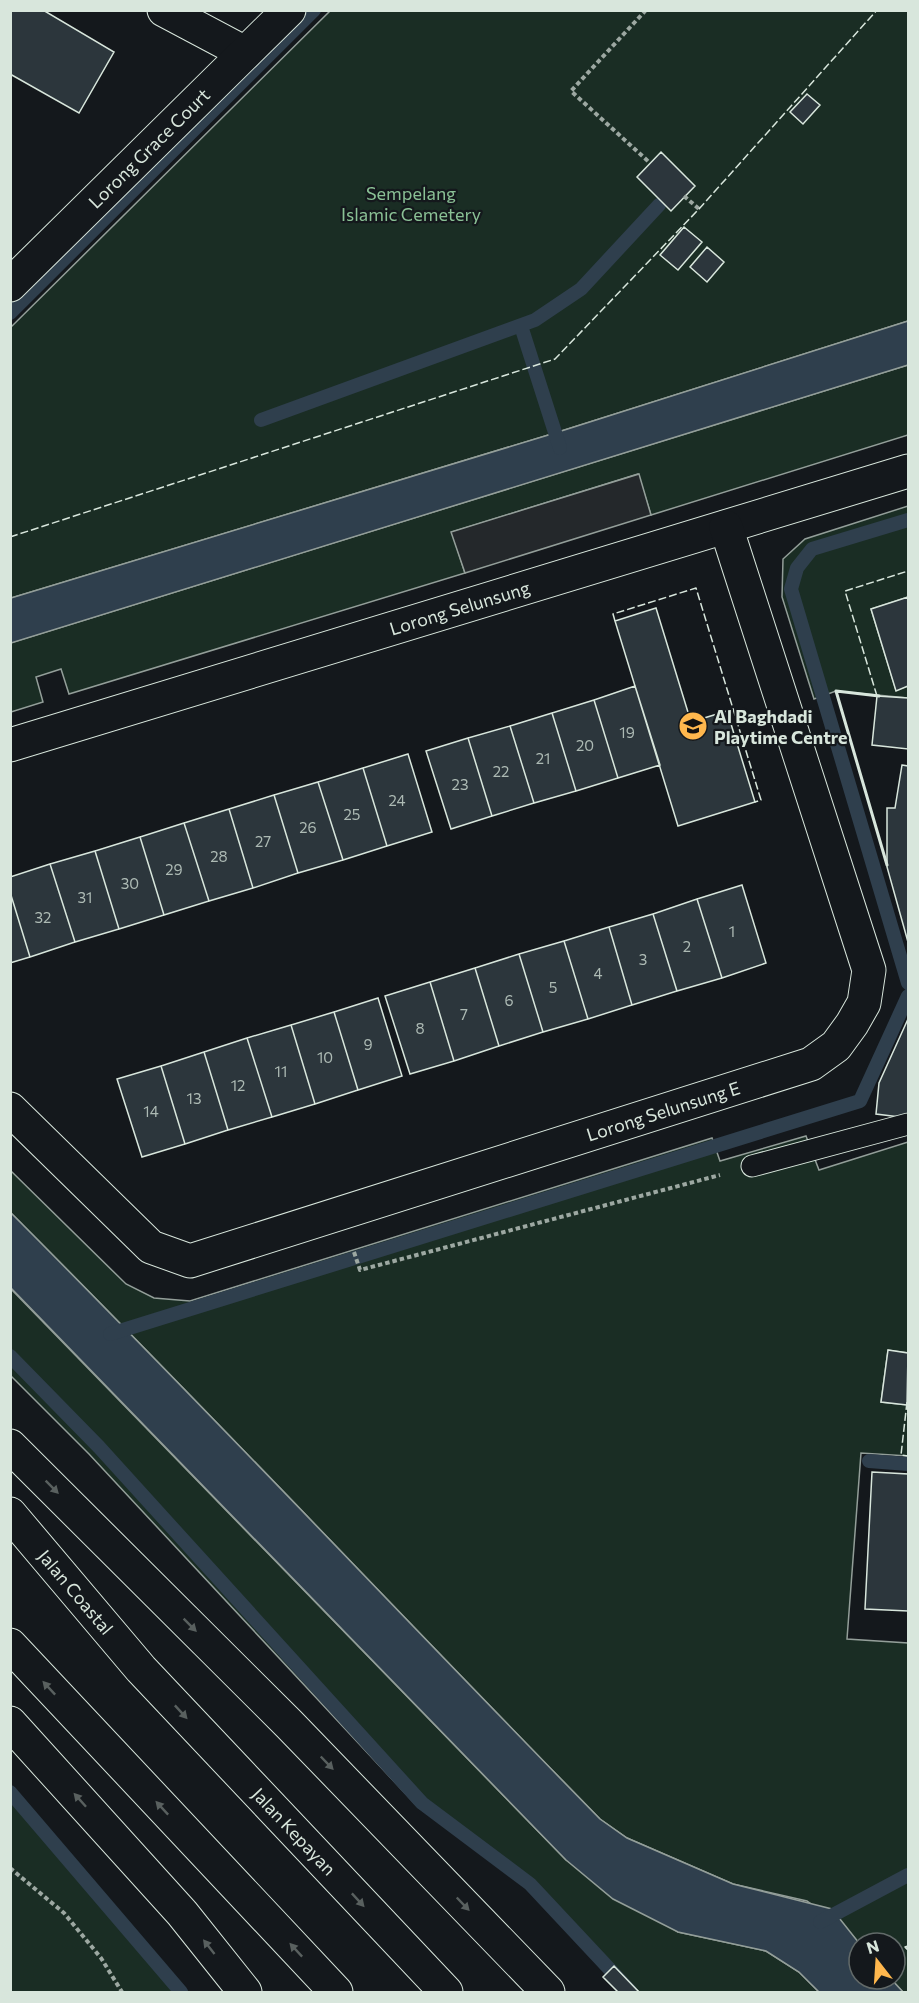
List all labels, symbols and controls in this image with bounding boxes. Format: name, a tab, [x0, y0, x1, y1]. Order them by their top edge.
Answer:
street label: Lorong Grace Court	[84, 84, 214, 213]
park label: Sempelang Islamic Cemetery	[341, 182, 481, 225]
street label: Lorong Selunsung	[387, 576, 533, 640]
place label: Al Baghdadi Playtime Centre	[714, 705, 847, 748]
school or university icon: Al Baghdadi Playtime Centre	[677, 710, 709, 742]
house number: 19	[619, 723, 635, 741]
house number: 20	[576, 736, 594, 754]
house number: 21	[536, 749, 550, 767]
house number: 22	[493, 762, 509, 780]
house number: 23	[452, 775, 468, 793]
house number: 24	[388, 791, 406, 809]
house number: 25	[344, 805, 360, 823]
house number: 26	[299, 818, 317, 836]
house number: 27	[255, 832, 271, 850]
house number: 28	[210, 847, 228, 865]
house number: 29	[165, 860, 183, 878]
house number: 30	[121, 874, 139, 892]
house number: 31	[78, 888, 92, 906]
house number: 32	[35, 908, 51, 926]
house number: 1	[729, 922, 735, 940]
house number: 2	[683, 937, 691, 955]
house number: 3	[639, 950, 647, 968]
house number: 4	[594, 964, 603, 982]
house number: 5	[549, 978, 557, 996]
house number: 6	[504, 991, 514, 1009]
house number: 7	[460, 1005, 468, 1023]
house number: 8	[415, 1019, 425, 1037]
house number: 9	[363, 1035, 373, 1053]
house number: 10	[317, 1048, 333, 1066]
house number: 11	[275, 1062, 287, 1080]
house number: 12	[231, 1076, 245, 1094]
street label: Lorong Selunsung E	[584, 1076, 743, 1146]
house number: 13	[187, 1089, 201, 1107]
house number: 14	[143, 1102, 159, 1120]
one-way arrow	[44, 1480, 58, 1494]
street label: Jalan Coastal	[34, 1545, 118, 1639]
one-way arrow	[182, 1617, 196, 1631]
one-way arrow	[43, 1681, 57, 1695]
one-way arrow	[174, 1704, 187, 1719]
one-way arrow	[320, 1756, 334, 1770]
street label: Jalan Kepayan	[248, 1783, 341, 1880]
one-way arrow	[74, 1793, 87, 1808]
one-way arrow	[156, 1802, 170, 1816]
one-way arrow	[351, 1892, 365, 1907]
one-way arrow	[455, 1896, 469, 1910]
north arrow	[847, 1931, 907, 1991]
text: N	[864, 1935, 881, 1957]
one-way arrow	[203, 1939, 215, 1954]
one-way arrow	[290, 1943, 303, 1958]

